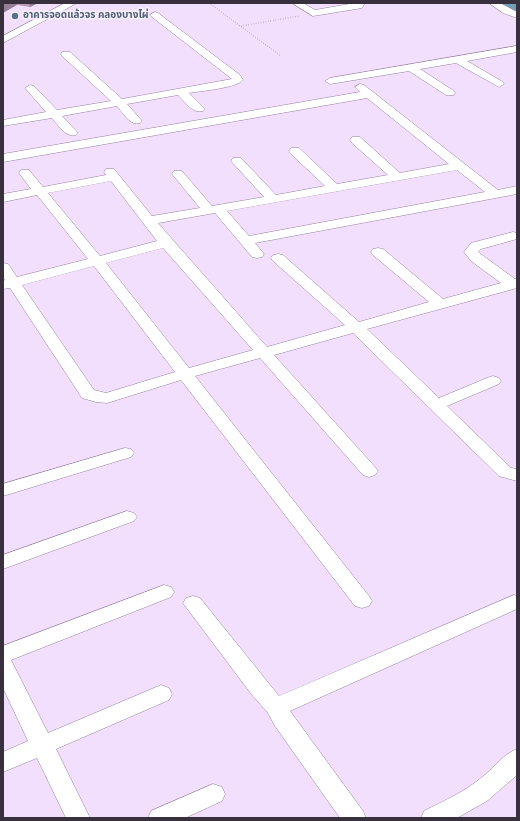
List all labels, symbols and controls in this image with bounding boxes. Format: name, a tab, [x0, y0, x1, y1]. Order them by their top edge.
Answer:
place label: อาคารจอดแล้วจร คลองบางไผ่	[23, 10, 149, 22]
marker: อาคารจอดแล้วจร คลองบางไผ่	[10, 11, 20, 21]

